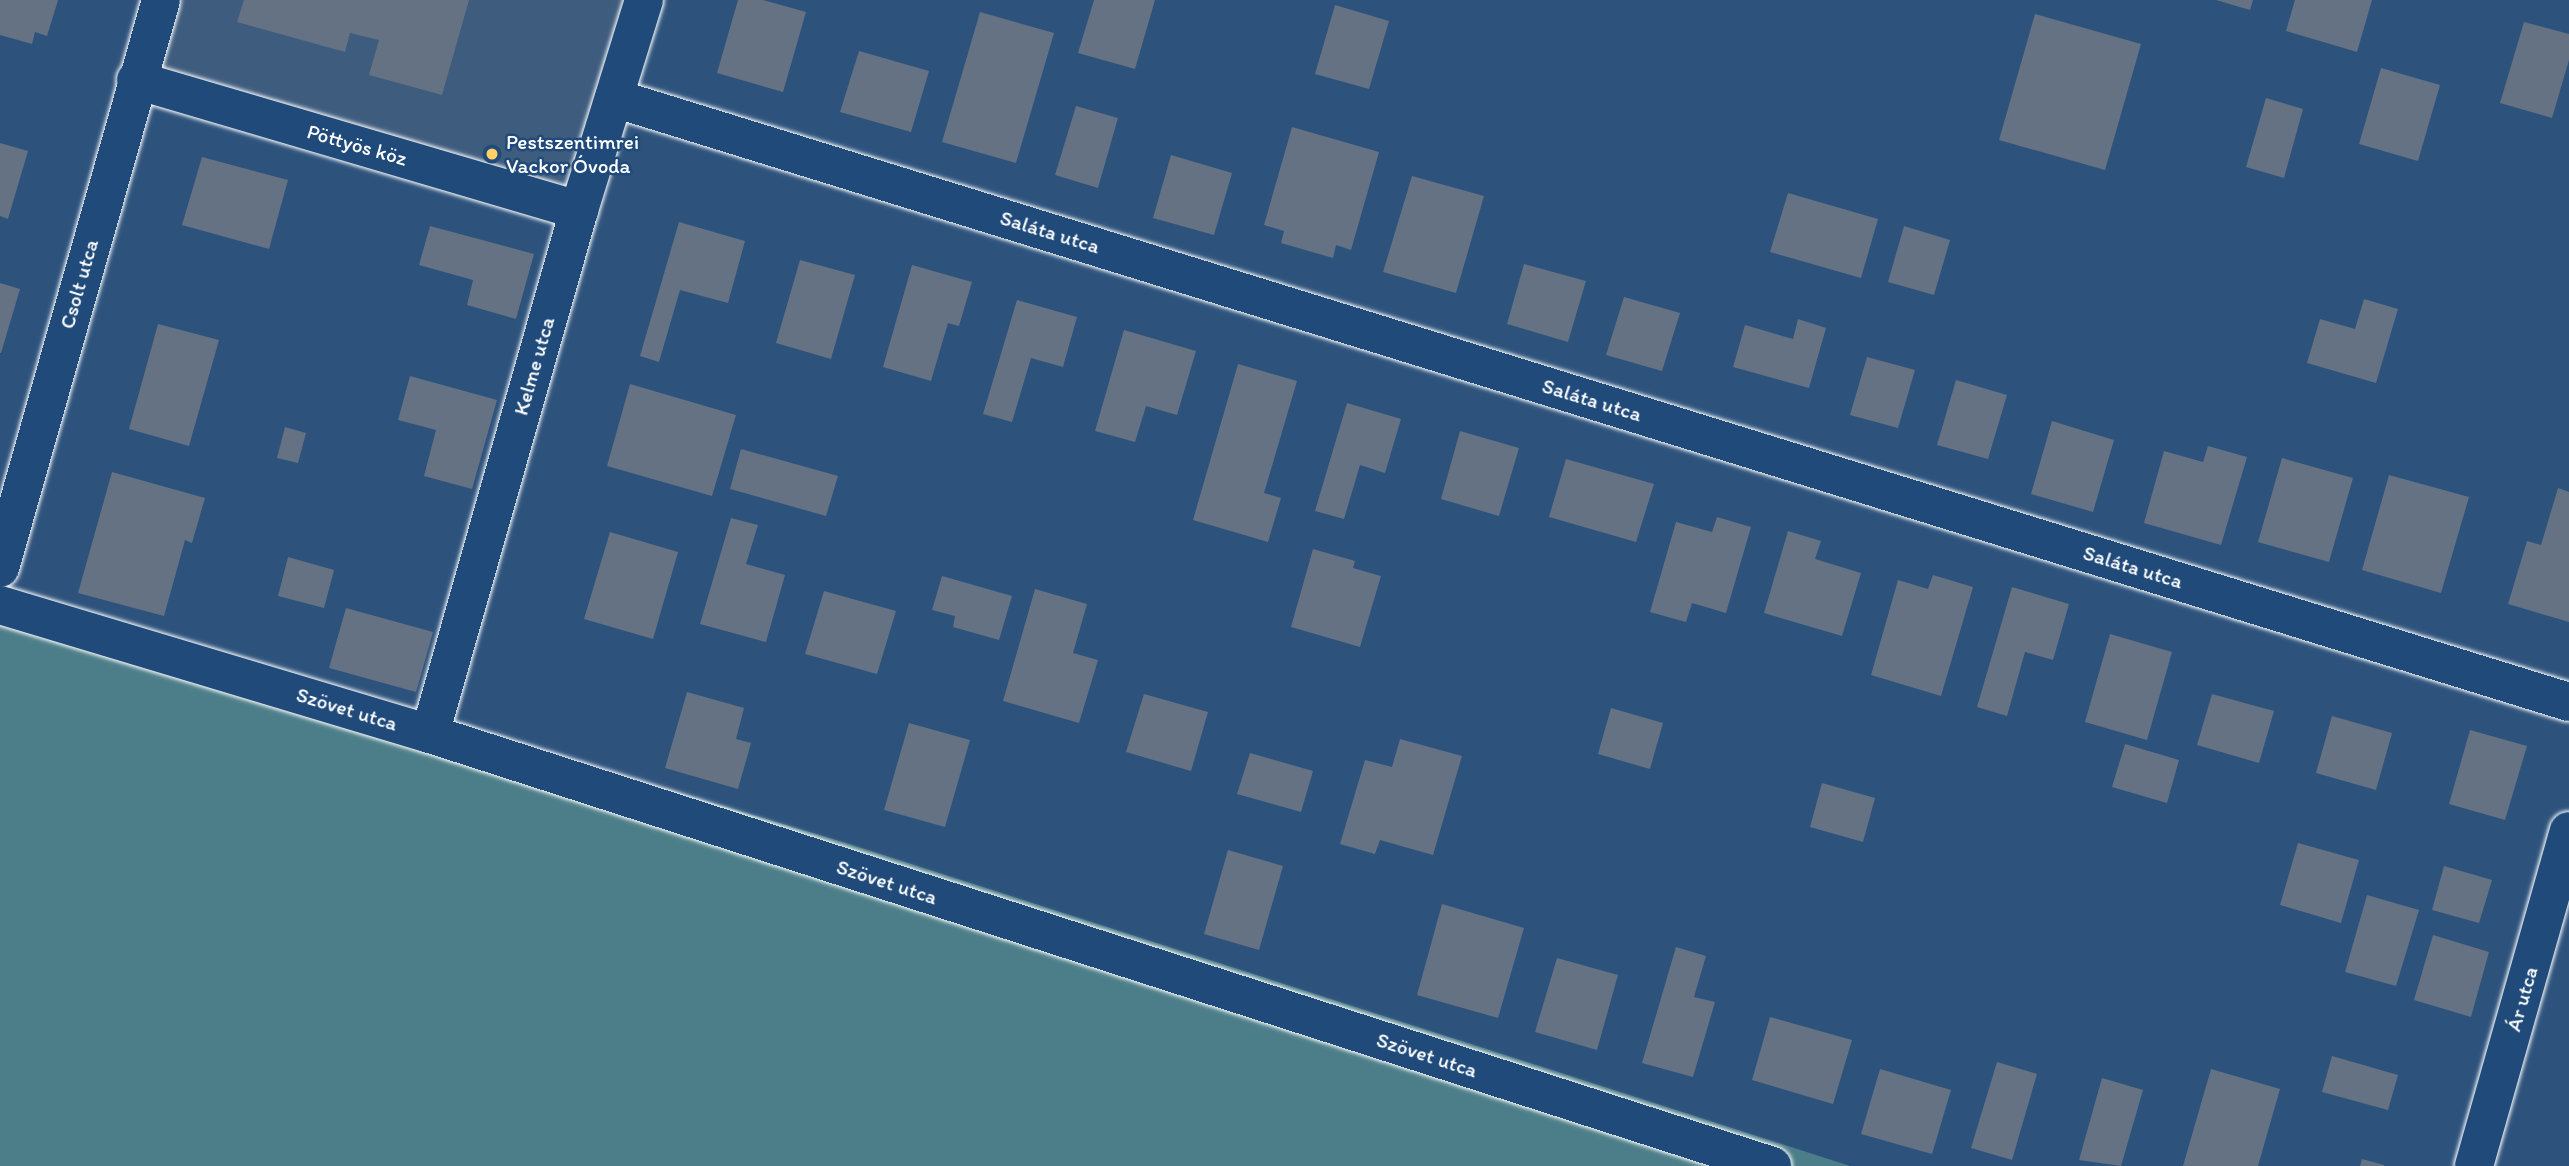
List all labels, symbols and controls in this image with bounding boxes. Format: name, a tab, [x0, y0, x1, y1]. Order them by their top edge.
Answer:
street label: Pöttyös köz	[304, 119, 410, 171]
place label: Pestszentimrei Vackor Óvoda	[506, 129, 639, 179]
marker: Pestszentimrei Vackor Óvoda	[484, 146, 500, 162]
street label: Saláta utca	[998, 205, 1102, 259]
street label: Csolt utca	[54, 237, 104, 331]
street label: Kelme utca	[508, 314, 560, 418]
street label: Saláta utca	[1540, 373, 1644, 427]
street label: Saláta utca	[2081, 540, 2185, 594]
street label: Szövet utca	[294, 682, 400, 736]
street label: Szövet utca	[834, 854, 940, 910]
street label: Ár utca	[2501, 964, 2543, 1034]
street label: Szövet utca	[1374, 1027, 1480, 1083]

